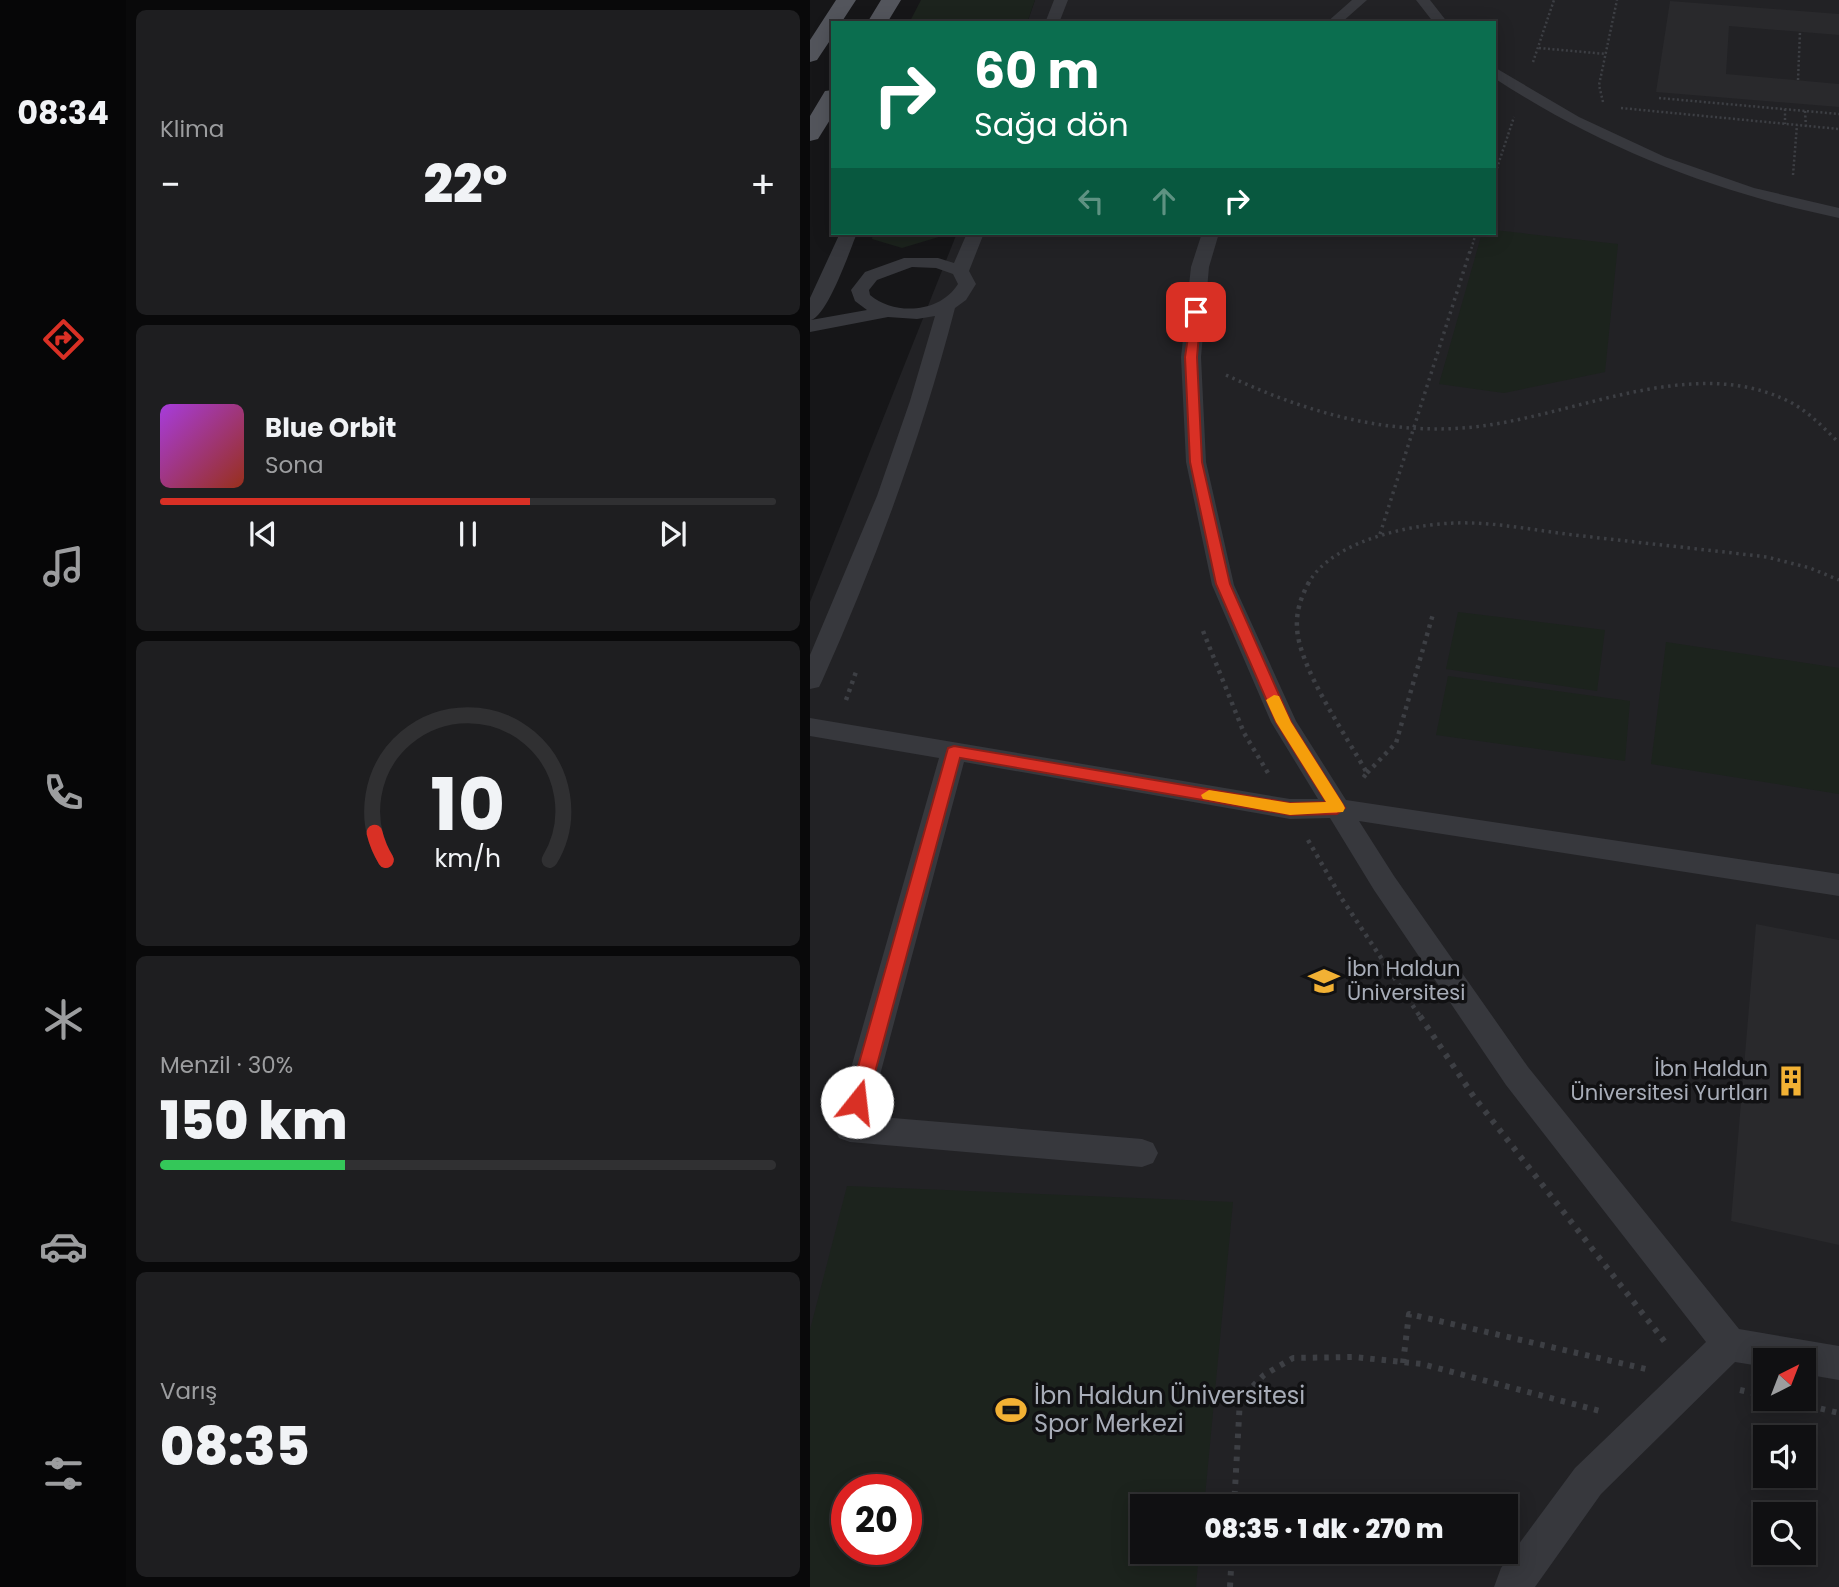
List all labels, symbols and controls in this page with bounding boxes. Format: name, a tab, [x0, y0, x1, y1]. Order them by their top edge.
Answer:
text: 60 m	[974, 37, 1099, 105]
icon: right	[859, 49, 950, 140]
text: 08:34	[17, 90, 109, 135]
text: Sağa dön	[974, 102, 1129, 147]
text: Klima	[160, 113, 224, 145]
text: 22°	[423, 148, 508, 221]
text: −	[160, 158, 181, 211]
text: +	[750, 158, 776, 211]
icon: left	[1072, 182, 1110, 220]
icon: ahead	[1145, 182, 1183, 220]
icon: right	[1218, 182, 1256, 220]
pin	[1166, 282, 1226, 342]
icon: arrive	[1177, 293, 1215, 331]
icon: directions	[39, 315, 88, 364]
text: Blue Orbit	[265, 410, 396, 446]
text: Sona	[265, 449, 324, 481]
icon: previous	[244, 515, 282, 553]
icon: pause	[449, 515, 487, 553]
icon: next	[654, 515, 692, 553]
icon: music	[39, 542, 88, 591]
text: 10	[431, 754, 505, 855]
icon: phone	[39, 768, 88, 817]
text: km/h	[435, 840, 501, 875]
place label: İbn Haldun Üniversitesi	[1347, 954, 1465, 1007]
school or university icon: İbn Haldun Üniversitesi	[1307, 964, 1341, 998]
icon: climate	[39, 995, 88, 1044]
text: Menzil · 30%	[160, 1049, 293, 1081]
place label: İbn Haldun Üniversitesi Yurtları	[1571, 1054, 1768, 1107]
building icon: İbn Haldun Üniversitesi Yurtları	[1774, 1064, 1808, 1098]
position arrow	[820, 1065, 894, 1139]
text: 150 km	[160, 1084, 347, 1157]
icon: car	[39, 1222, 88, 1271]
north arrow	[1753, 1348, 1816, 1410]
map controls	[1753, 1348, 1816, 1565]
text: Varış	[160, 1375, 217, 1407]
place label: İbn Haldun Üniversitesi Spor Merkezi	[1034, 1379, 1305, 1440]
sports icon: İbn Haldun Üniversitesi Spor Merkezi	[994, 1393, 1028, 1427]
text: 08:35	[160, 1410, 310, 1483]
button: sound	[1753, 1425, 1816, 1488]
icon: filters	[39, 1449, 88, 1498]
speed limit sign: 20	[831, 1474, 922, 1565]
button: search	[1753, 1502, 1816, 1565]
text: 08:35 · 1 dk · 270 m	[1204, 1511, 1444, 1547]

